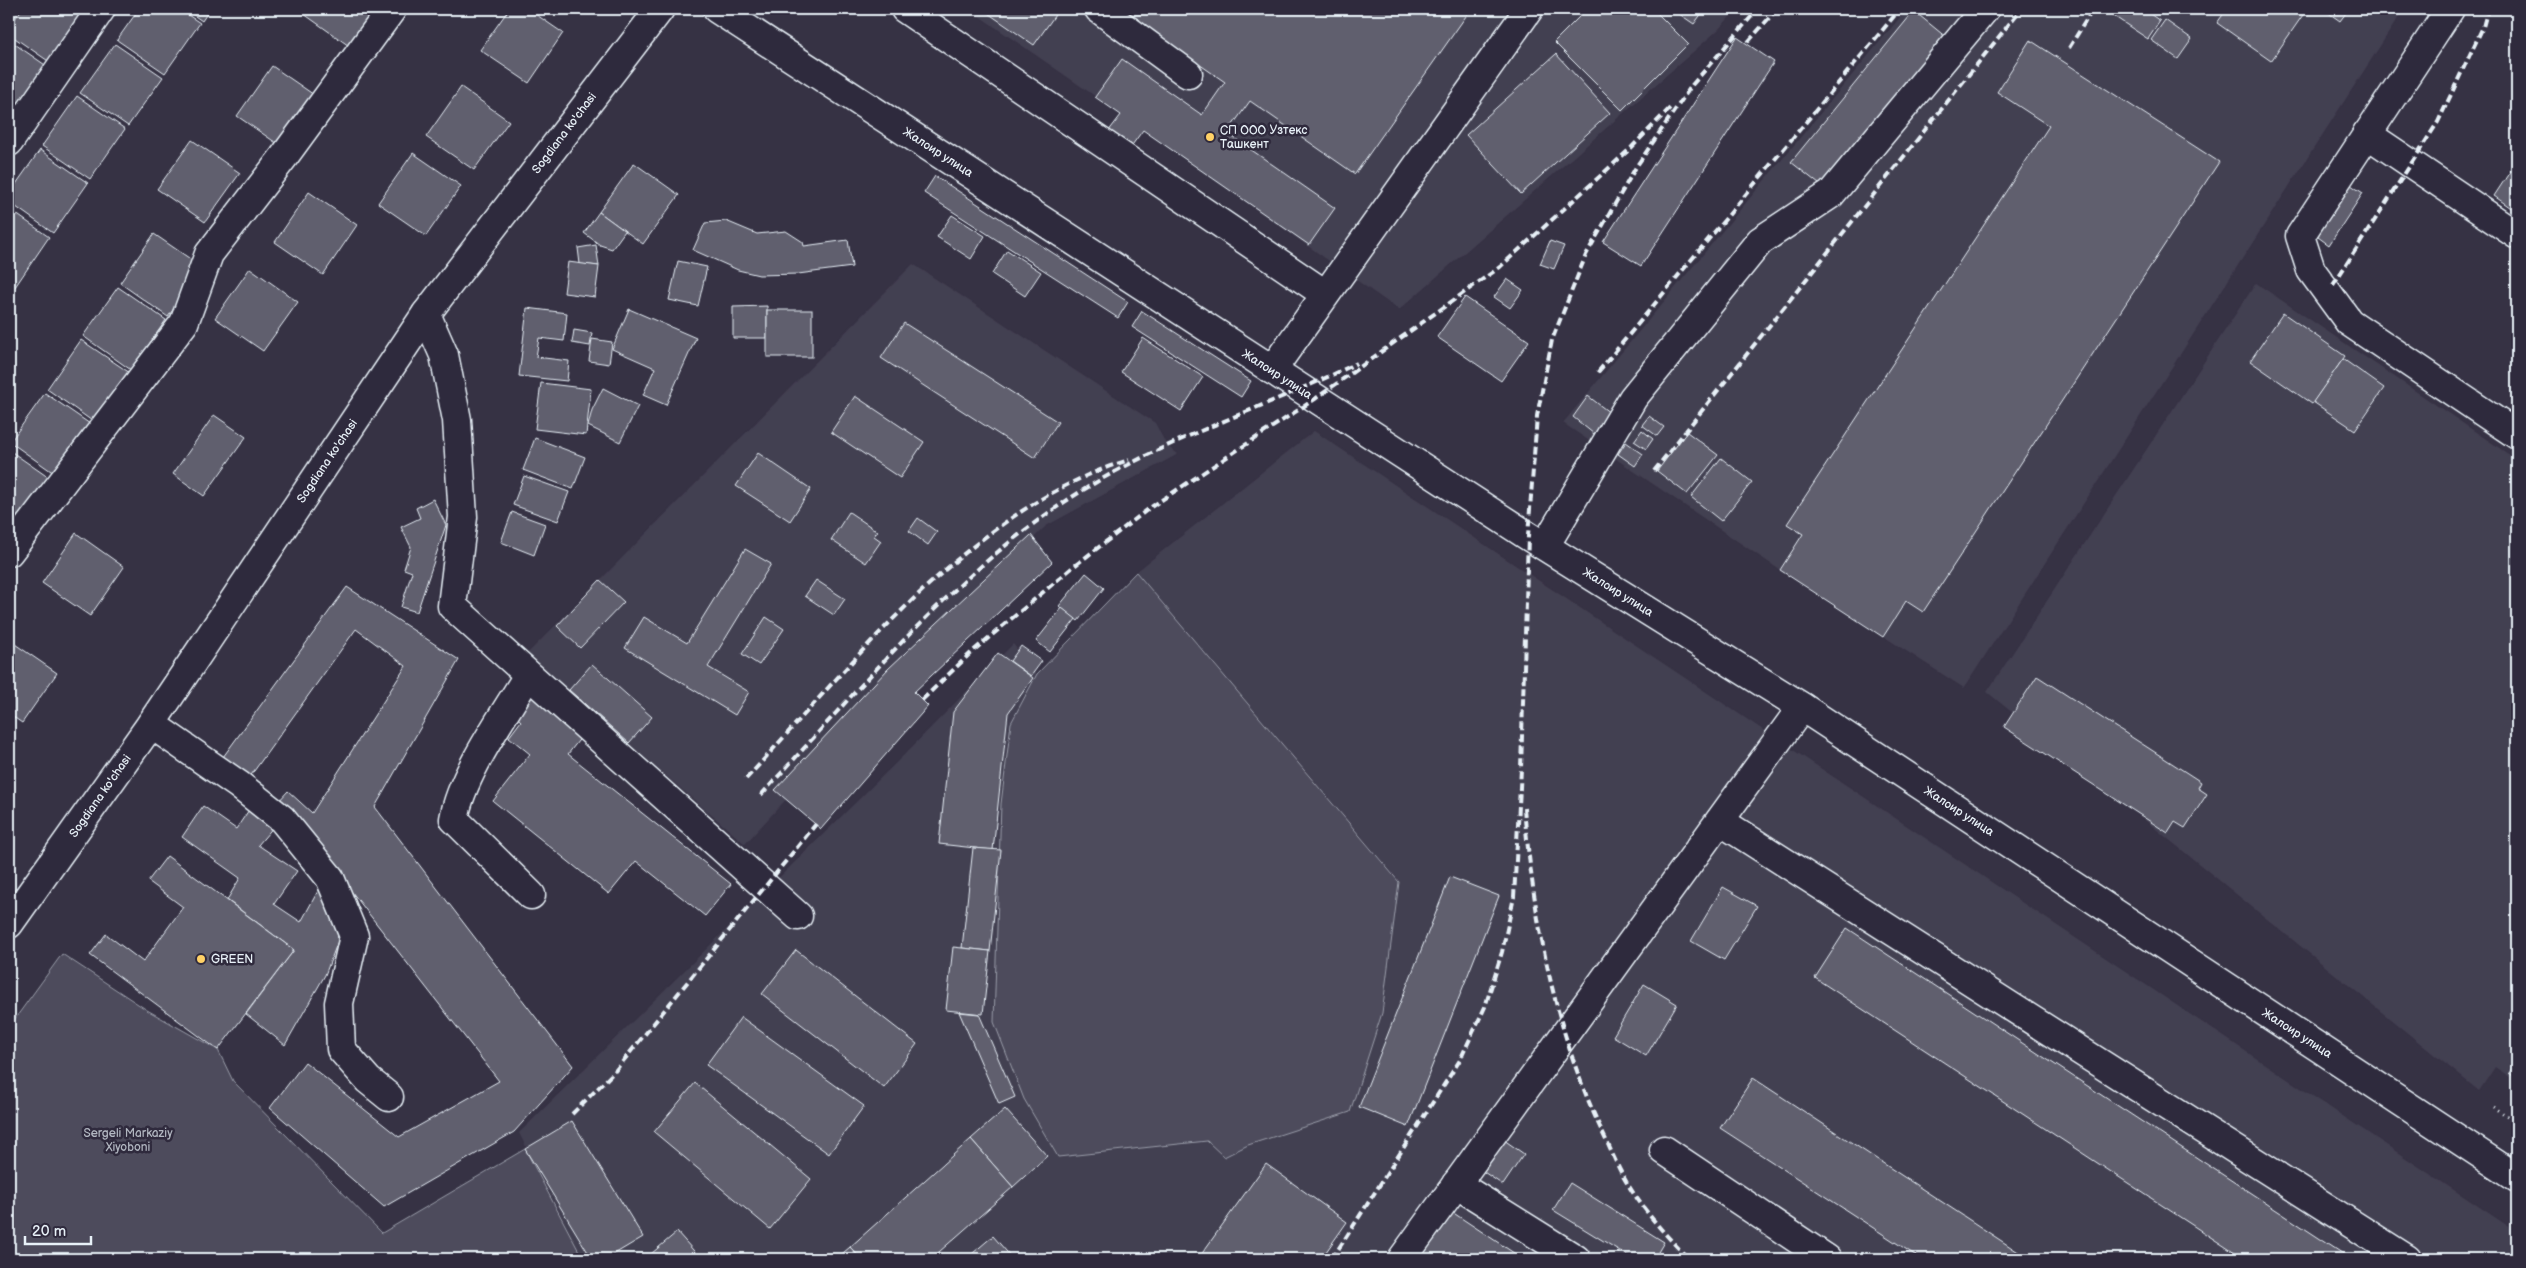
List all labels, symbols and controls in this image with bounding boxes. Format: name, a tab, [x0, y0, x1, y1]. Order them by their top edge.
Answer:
street label: Sogdiana ko'chasi	[529, 90, 600, 177]
place label: СП ООО Узтекс Ташкент	[1220, 123, 1308, 152]
street label: Жалоир улица	[900, 124, 976, 181]
marker: СП ООО Узтекс Ташкент	[1204, 131, 1216, 143]
street label: Жалоир улица	[1239, 346, 1315, 403]
street label: Sogdiana ko'chasi	[294, 416, 361, 506]
street label: Жалоир улица	[1580, 565, 1656, 620]
street label: Sogdiana ko'chasi	[66, 752, 135, 841]
street label: Жалоир улица	[1921, 783, 1997, 840]
place label: GREEN	[211, 952, 253, 967]
marker: GREEN	[195, 953, 207, 965]
street label: Жалоир улица	[2259, 1005, 2335, 1062]
park label: Sergeli Markaziy Xiyoboni	[83, 1126, 173, 1155]
scale bar	[25, 1213, 91, 1245]
text: 20 m	[32, 1222, 66, 1241]

